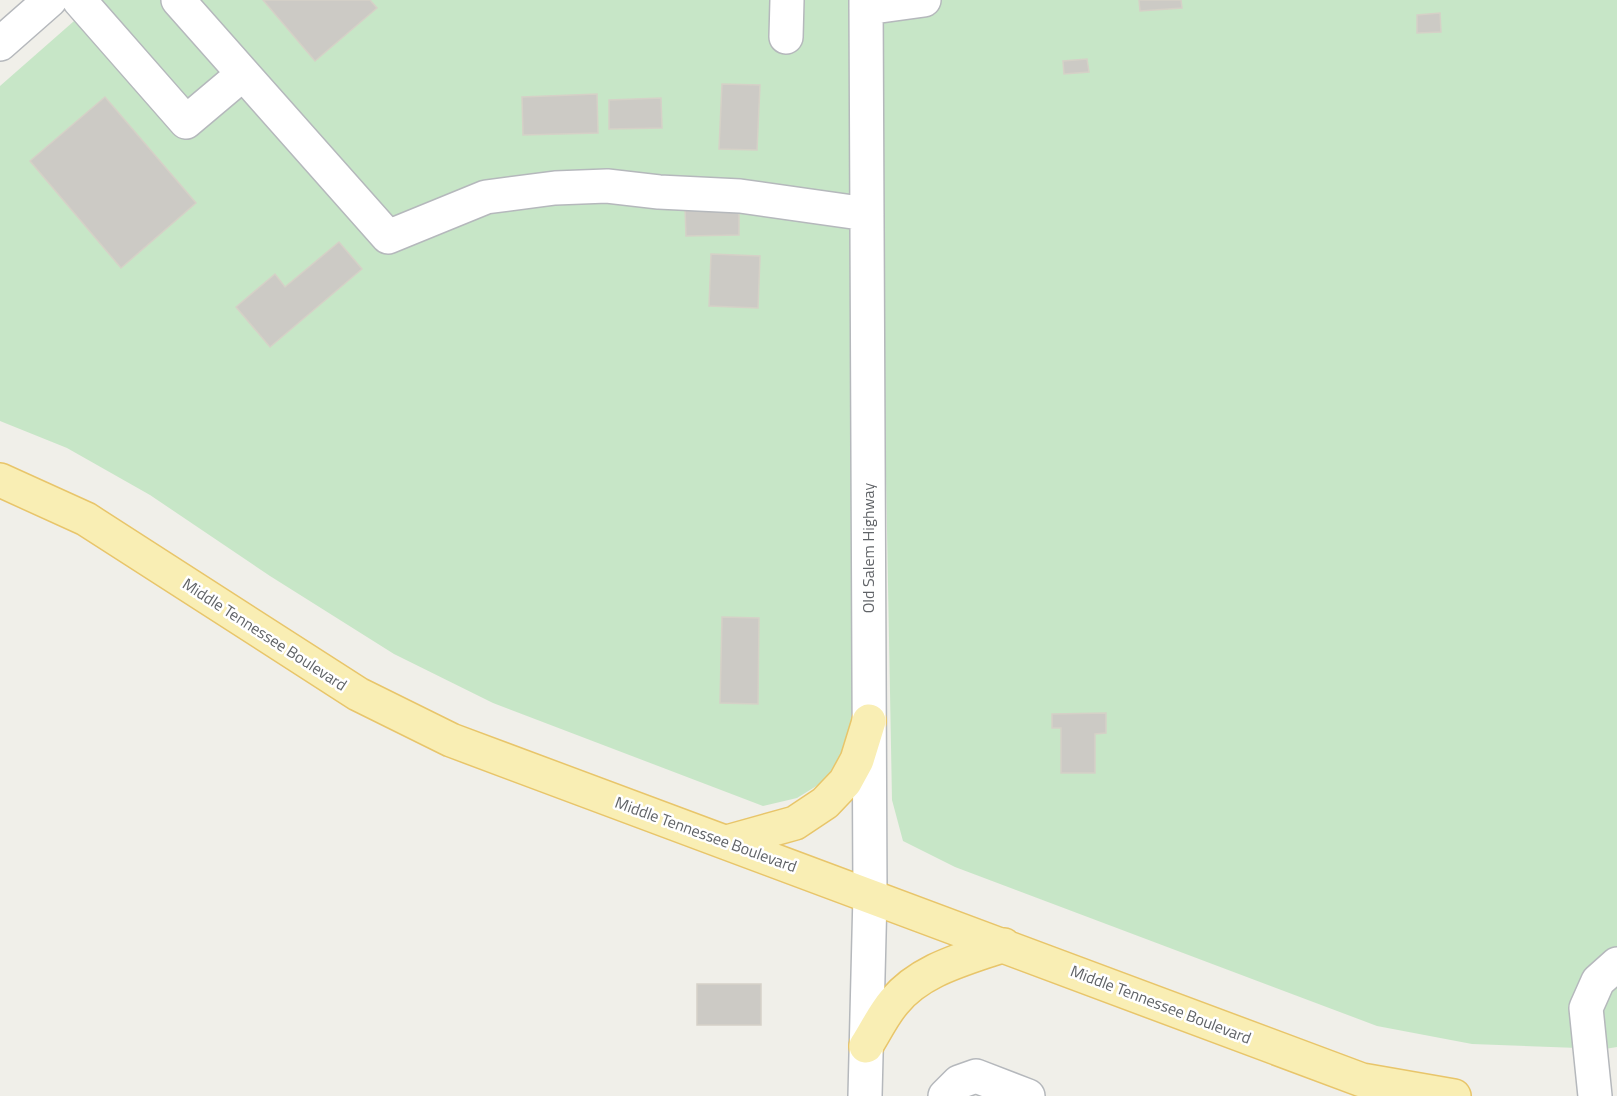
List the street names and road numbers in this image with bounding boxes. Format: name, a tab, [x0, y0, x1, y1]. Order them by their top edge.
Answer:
street label: Old Salem Highway	[856, 483, 880, 613]
street label: Middle Tennessee Boulevard	[178, 572, 352, 696]
street label: Middle Tennessee Boulevard	[612, 790, 800, 878]
street label: Middle Tennessee Boulevard	[1067, 958, 1255, 1050]

